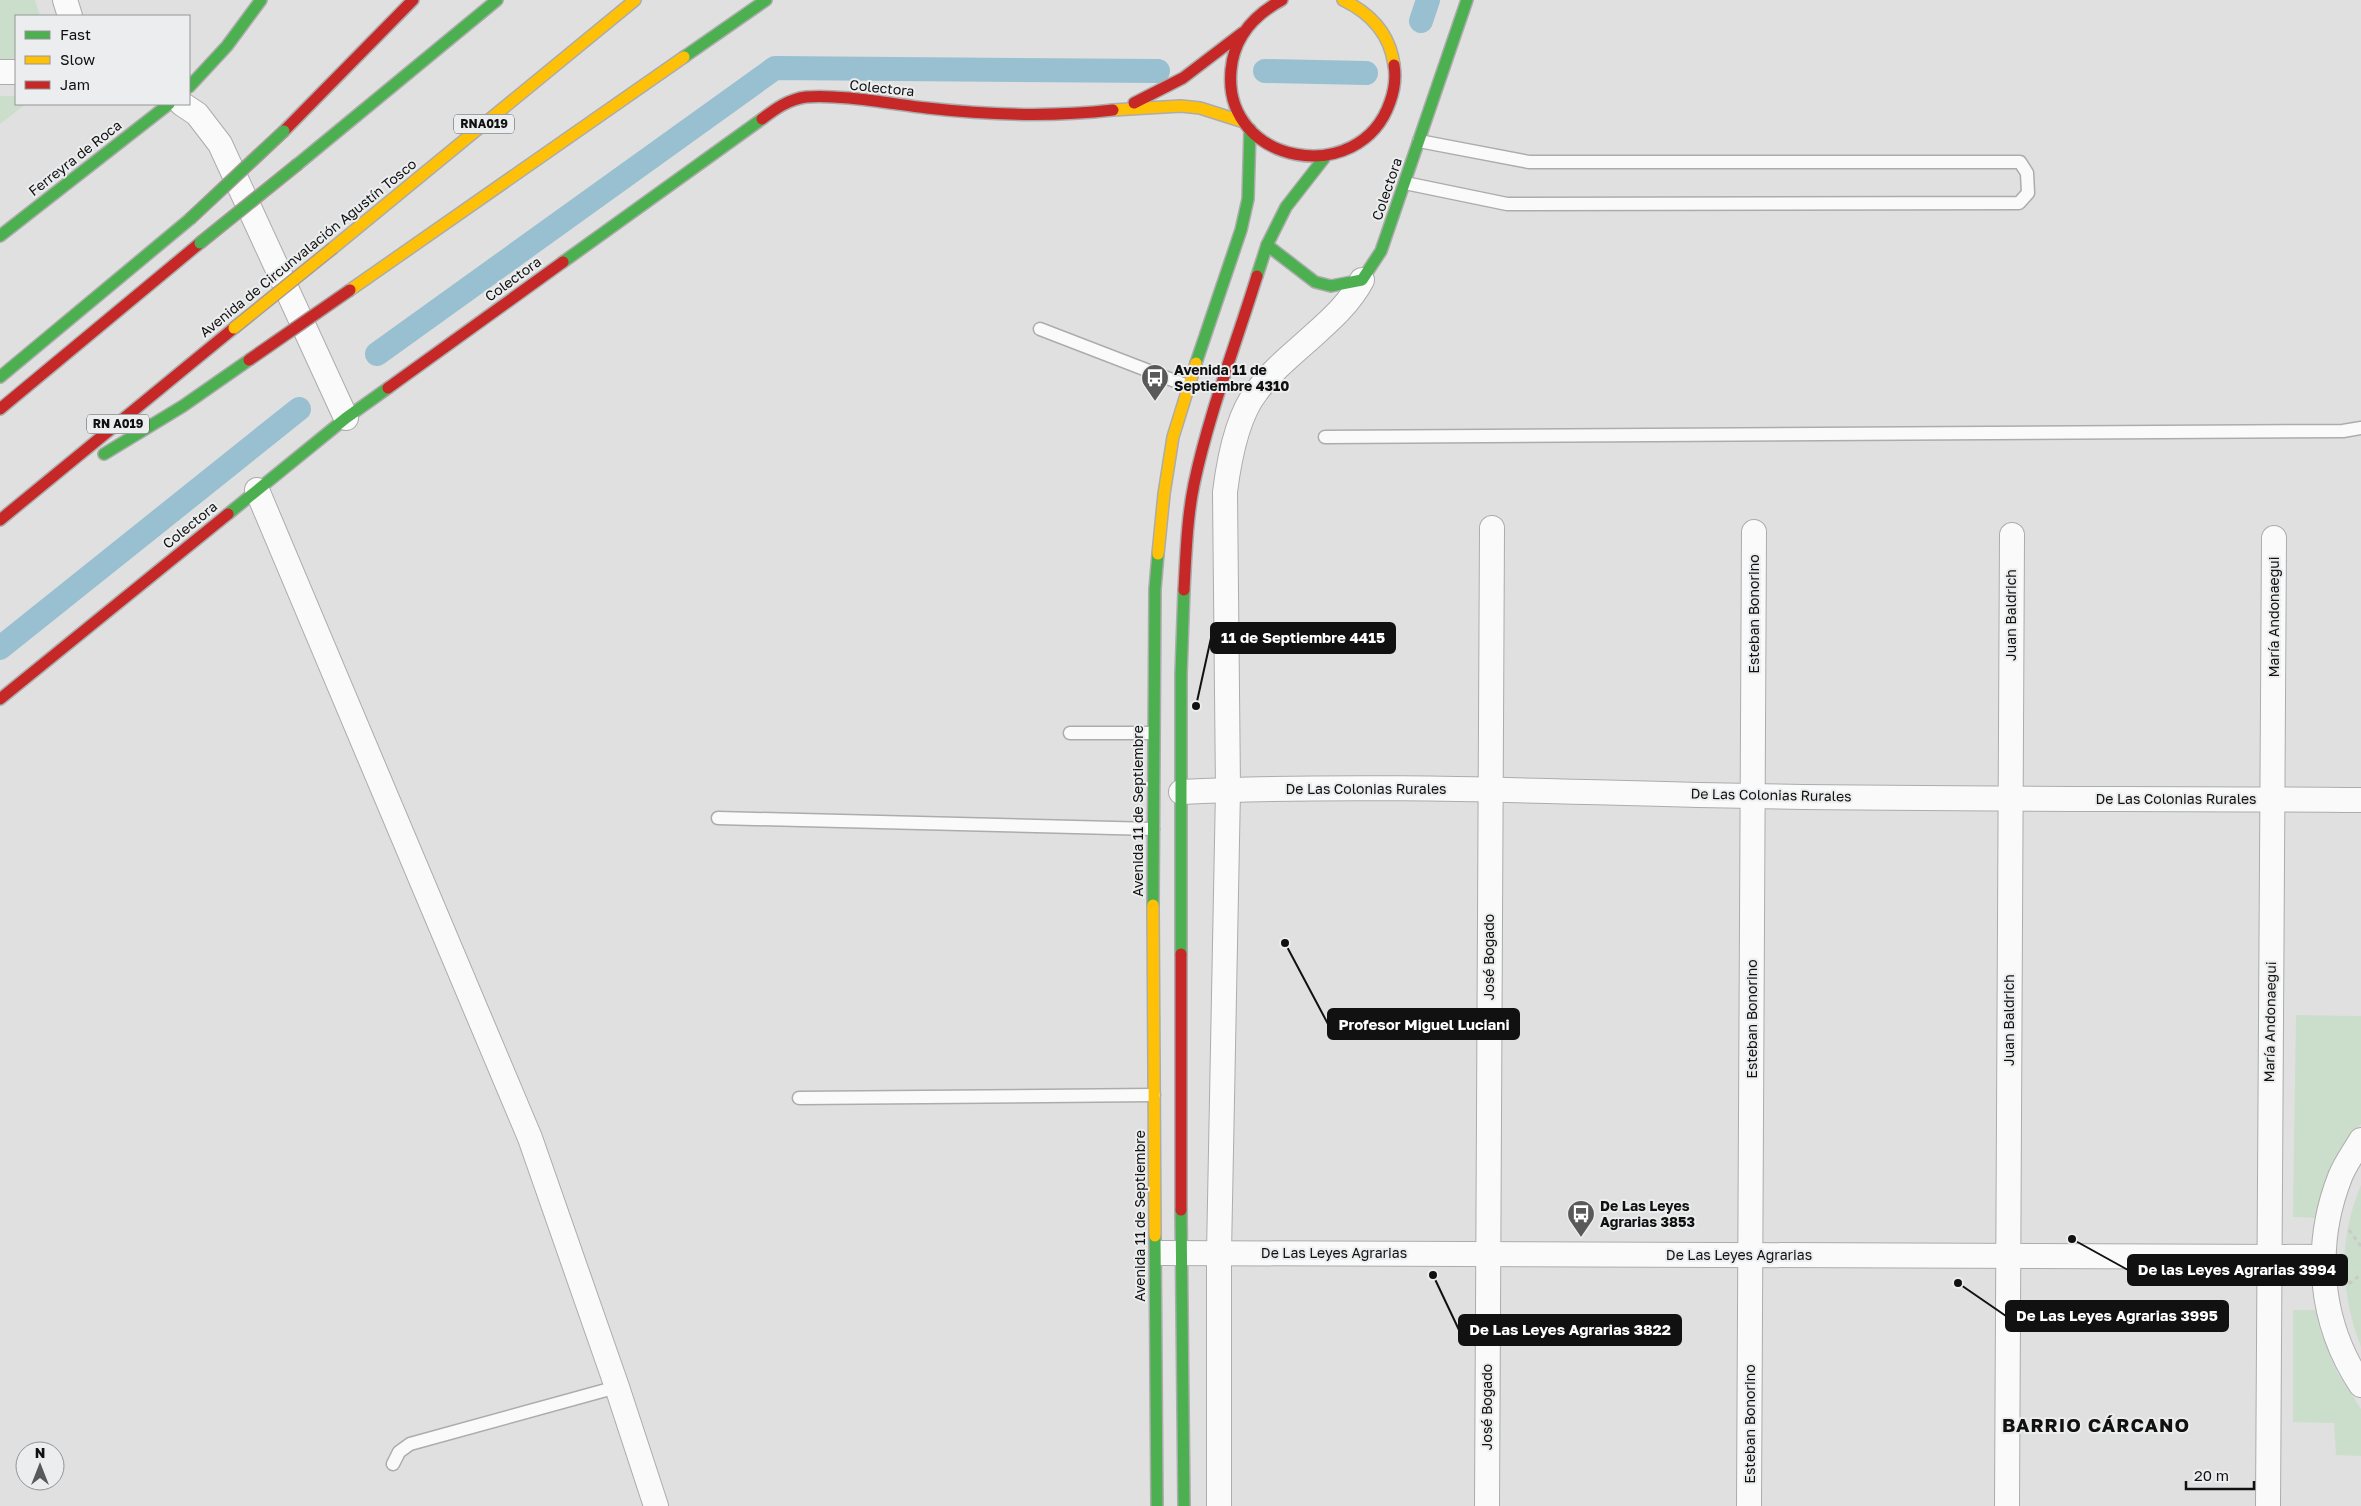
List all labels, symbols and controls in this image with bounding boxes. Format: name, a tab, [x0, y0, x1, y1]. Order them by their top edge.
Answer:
legend	[15, 15, 190, 105]
text: Fast	[60, 25, 91, 43]
text: Slow	[60, 50, 95, 68]
text: Jam	[60, 75, 90, 93]
street label: Colectora	[849, 76, 915, 99]
road number: RNA019	[454, 115, 514, 134]
street label: Ferreyra de Roca	[25, 116, 124, 199]
street label: Avenida de Circunvalación Agustín Tosco	[196, 155, 419, 340]
street label: Colectora	[1368, 155, 1405, 222]
street label: Colectora	[481, 253, 544, 305]
place label: Avenida 11 de Septiembre 4310	[1174, 361, 1289, 394]
bus stop icon: Avenida 11 de Septiembre 4310	[1140, 363, 1170, 402]
road number: RN A019	[87, 414, 149, 434]
street label: Colectora	[159, 497, 220, 552]
street label: Esteban Bonorino	[1745, 554, 1762, 674]
street label: María Andonaegui	[2265, 556, 2282, 678]
street label: Juan Baldrich	[2002, 569, 2019, 661]
callout: 11 de Septiembre 4415	[1211, 623, 1395, 653]
text: 11 de Septiembre 4415	[1221, 628, 1385, 646]
street label: Avenida 11 de Septiembre	[1129, 725, 1146, 897]
street label: De Las Colonias Rurales	[1285, 780, 1447, 797]
street label: De Las Colonias Rurales	[1690, 785, 1852, 804]
street label: De Las Colonias Rurales	[2095, 790, 2257, 807]
street label: José Bogado	[1480, 914, 1497, 1000]
street label: Esteban Bonorino	[1743, 959, 1760, 1079]
street label: María Andonaegui	[2260, 961, 2279, 1083]
street label: Juan Baldrich	[2000, 974, 2017, 1066]
callout: Profesor Miguel Luciani	[1328, 1009, 1519, 1039]
text: Profesor Miguel Luciani	[1338, 1015, 1510, 1033]
street label: Avenida 11 de Septiembre	[1131, 1130, 1148, 1302]
place label: De Las Leyes Agrarias 3853	[1600, 1197, 1695, 1230]
bus stop icon: De Las Leyes Agrarias 3853	[1566, 1199, 1596, 1238]
street label: De Las Leyes Agrarias	[1261, 1244, 1407, 1261]
street label: De Las Leyes Agrarias	[1666, 1246, 1812, 1263]
callout: De las Leyes Agrarias 3994	[2128, 1255, 2347, 1285]
text: De las Leyes Agrarias 3994	[2138, 1260, 2336, 1278]
callout: De Las Leyes Agrarias 3995	[2006, 1301, 2228, 1331]
text: De Las Leyes Agrarias 3995	[2016, 1306, 2218, 1324]
callout: De Las Leyes Agrarias 3822	[1459, 1315, 1681, 1345]
text: De Las Leyes Agrarias 3822	[1469, 1320, 1671, 1338]
street label: José Bogado	[1478, 1364, 1495, 1450]
street label: Esteban Bonorino	[1741, 1364, 1758, 1484]
district label: BARRIO CÁRCANO	[2002, 1413, 2190, 1436]
north arrow	[15, 1441, 65, 1491]
text: N	[35, 1444, 45, 1461]
scale bar	[2186, 1458, 2254, 1490]
text: 20 m	[2194, 1466, 2229, 1484]

